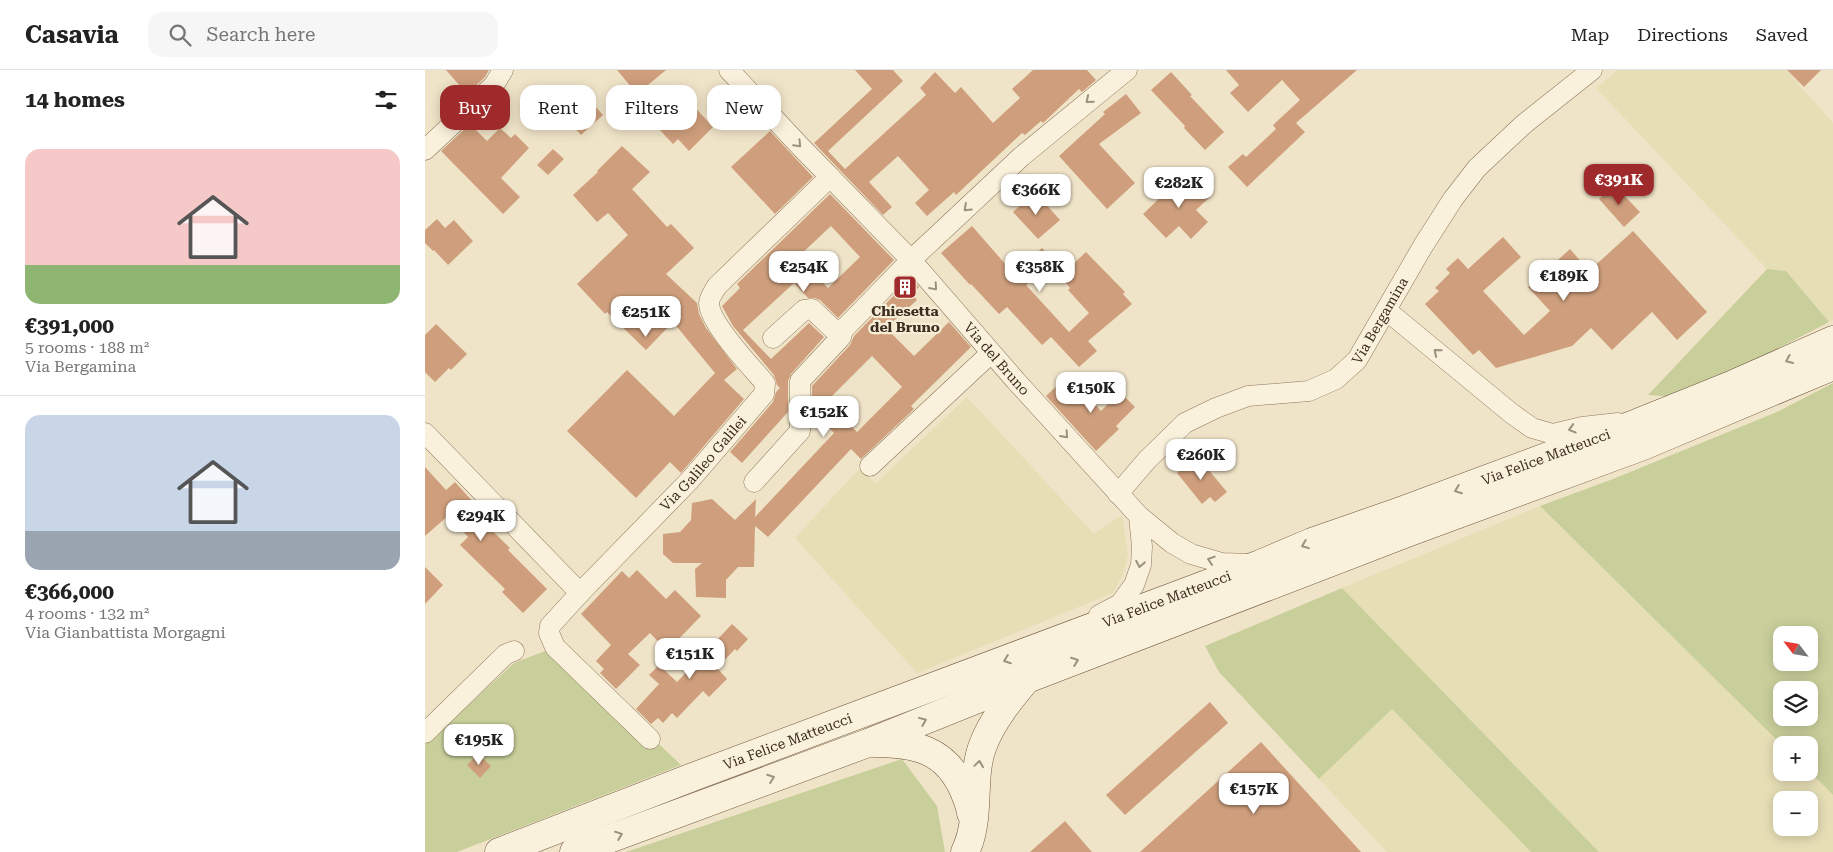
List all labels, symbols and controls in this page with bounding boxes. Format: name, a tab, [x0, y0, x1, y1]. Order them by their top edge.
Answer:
search box	[148, 12, 498, 57]
text: Casavia	[25, 21, 118, 49]
icon: search	[166, 21, 194, 49]
text: Search here	[206, 23, 315, 46]
text: Map	[1571, 24, 1609, 45]
text: Directions	[1637, 24, 1728, 45]
text: Saved	[1756, 24, 1808, 45]
chip: Buy	[440, 85, 510, 130]
chip: Rent	[520, 85, 596, 130]
chip: Filters	[606, 85, 697, 130]
chip: New	[707, 85, 781, 130]
icon: filters	[372, 86, 400, 114]
text: 14 homes	[25, 88, 125, 112]
one-way arrow	[1086, 95, 1095, 103]
one-way arrow	[792, 139, 801, 148]
pin: €391K	[1584, 164, 1654, 206]
pin: €282K	[1144, 166, 1214, 209]
text: €391K	[1595, 170, 1643, 189]
text: €282K	[1155, 173, 1203, 192]
pin: €366K	[1001, 174, 1071, 216]
text: €366K	[1012, 180, 1060, 199]
icon: home	[168, 182, 258, 272]
one-way arrow	[963, 202, 972, 211]
pin: €254K	[769, 250, 839, 293]
pin: €358K	[1005, 250, 1075, 293]
text: €254K	[780, 257, 828, 276]
text: €358K	[1016, 257, 1064, 276]
pin: €189K	[1529, 260, 1599, 302]
text: €189K	[1540, 266, 1588, 285]
building icon: Chiesetta del Bruno	[892, 274, 918, 300]
street label: Via Bergamina	[1349, 274, 1411, 367]
one-way arrow	[929, 281, 937, 290]
pin: €251K	[611, 296, 681, 338]
text: €251K	[622, 302, 670, 321]
place label: Chiesetta del Bruno	[870, 303, 940, 335]
text: €391,000	[25, 314, 114, 338]
street label: Via del Bruno	[961, 319, 1033, 398]
text: 5 rooms · 188 m²	[25, 338, 149, 357]
one-way arrow	[1434, 349, 1443, 358]
one-way arrow	[1785, 354, 1794, 365]
text: Via Bergamina	[25, 357, 136, 376]
pin: €150K	[1056, 372, 1126, 414]
text: €150K	[1067, 378, 1115, 397]
pin: €152K	[789, 396, 859, 438]
text: €152K	[800, 402, 848, 421]
street label: Via Galileo Galilei	[657, 412, 750, 514]
one-way arrow	[1568, 424, 1576, 434]
street label: Via Felice Matteucci	[1479, 425, 1613, 488]
one-way arrow	[1059, 430, 1068, 439]
pin: €260K	[1166, 438, 1236, 481]
text: €260K	[1177, 445, 1225, 464]
icon: home	[168, 447, 258, 537]
one-way arrow	[1454, 484, 1463, 494]
pin: €294K	[446, 500, 516, 542]
text: €294K	[457, 506, 505, 525]
one-way arrow	[1301, 539, 1310, 549]
one-way arrow	[1208, 556, 1216, 566]
one-way arrow	[1135, 559, 1146, 568]
street label: Via Felice Matteucci	[1100, 567, 1234, 630]
text: €366,000	[25, 580, 114, 604]
text: 4 rooms · 132 m²	[25, 604, 149, 623]
text: Via Gianbattista Morgagni	[25, 623, 226, 642]
north arrow	[1773, 626, 1817, 671]
map controls	[1773, 626, 1818, 836]
pin: €151K	[655, 638, 725, 680]
text: €151K	[666, 644, 714, 663]
one-way arrow	[1003, 654, 1011, 664]
one-way arrow	[1070, 657, 1078, 667]
button: layers	[1773, 681, 1818, 726]
street label: Via Felice Matteucci	[721, 710, 855, 773]
one-way arrow	[919, 716, 927, 726]
pin: €195K	[444, 724, 514, 766]
text: €195K	[455, 730, 503, 749]
button: +	[1773, 736, 1818, 781]
one-way arrow	[974, 759, 984, 768]
pin: €157K	[1219, 772, 1289, 815]
one-way arrow	[767, 774, 775, 784]
text: €157K	[1230, 779, 1278, 798]
button: −	[1773, 791, 1818, 836]
one-way arrow	[614, 831, 623, 841]

